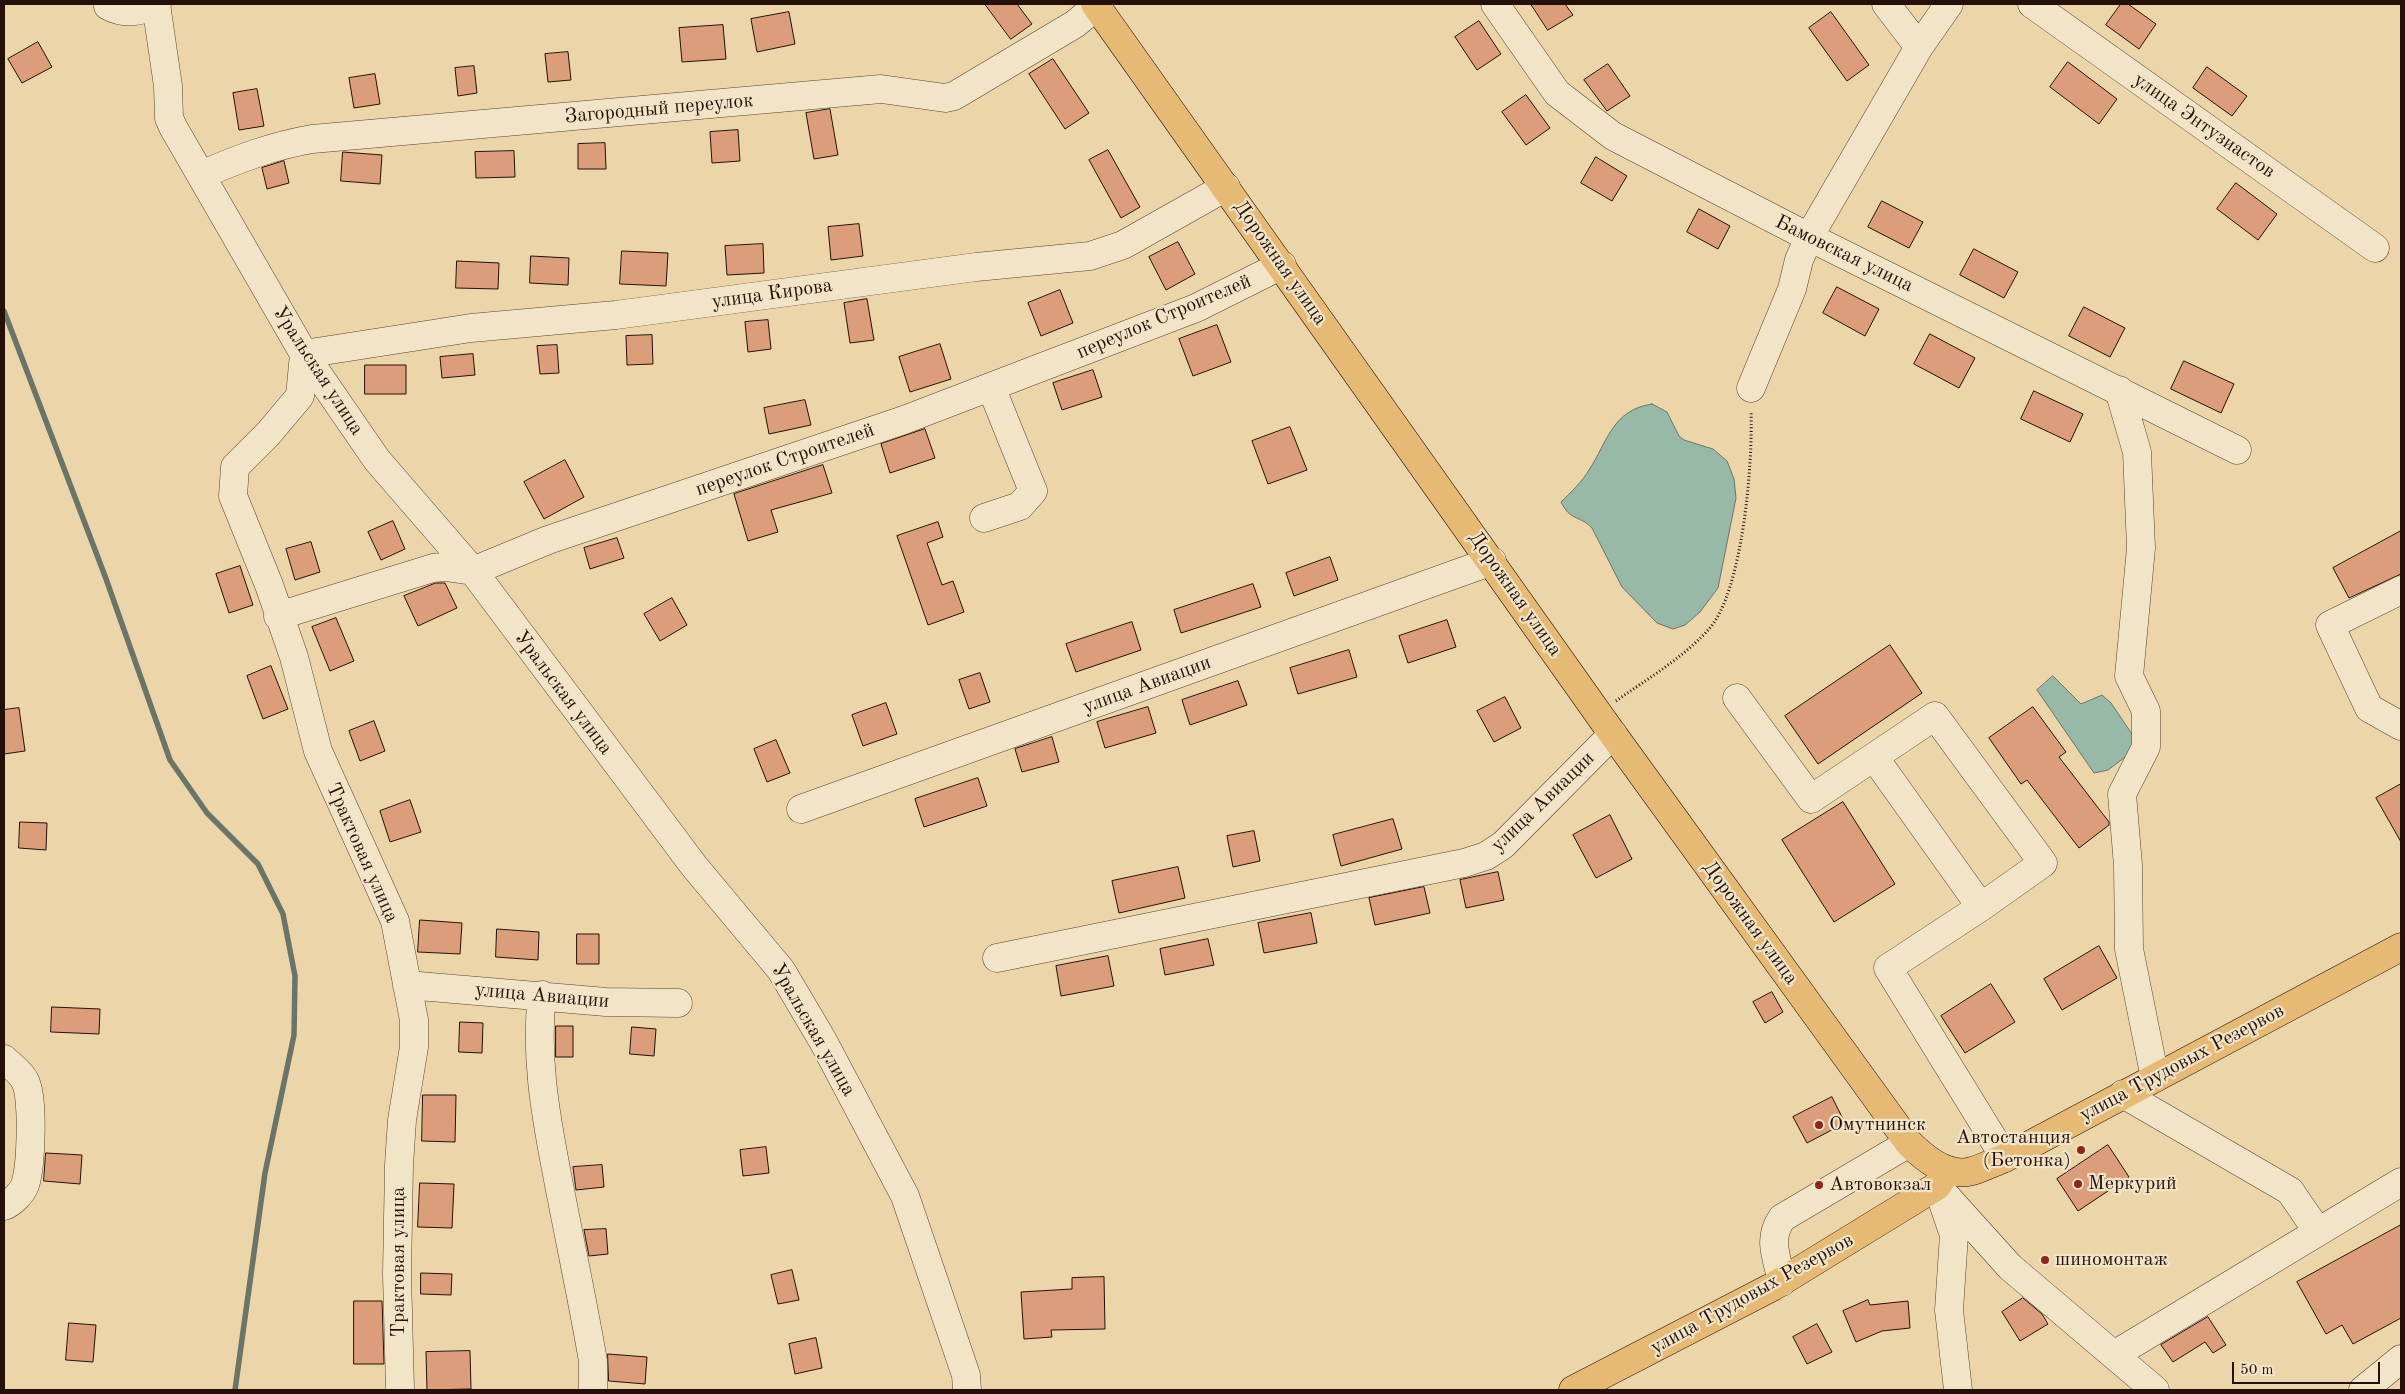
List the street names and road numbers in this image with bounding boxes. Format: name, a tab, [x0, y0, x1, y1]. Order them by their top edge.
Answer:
street label: улица Энтузиастов	[2128, 68, 2280, 184]
street label: Загородный переулок	[564, 89, 754, 129]
street label: Дорожная улица	[1228, 196, 1332, 330]
street label: Бамовская улица	[1771, 210, 1917, 298]
street label: переулок Строителей	[1073, 269, 1255, 365]
street label: улица Кирова	[710, 274, 834, 314]
street label: Уральская улица	[267, 302, 369, 440]
street label: переулок Строителей	[692, 418, 878, 502]
street label: Дорожная улица	[1463, 527, 1567, 661]
street label: Уральская улица	[509, 626, 617, 760]
street label: улица Авиации	[1080, 651, 1214, 719]
street label: улица Авиации	[1486, 747, 1600, 857]
street label: Трактовая улица	[320, 779, 404, 927]
street label: Дорожная улица	[1697, 856, 1803, 990]
street label: Уральская улица	[765, 959, 861, 1101]
street label: улица Авиации	[474, 978, 610, 1014]
street label: улица Трудовых Резервов	[2076, 999, 2288, 1127]
street label: Трактовая улица	[387, 1187, 411, 1337]
street label: улица Трудовых Резервов	[1646, 1228, 1858, 1360]

